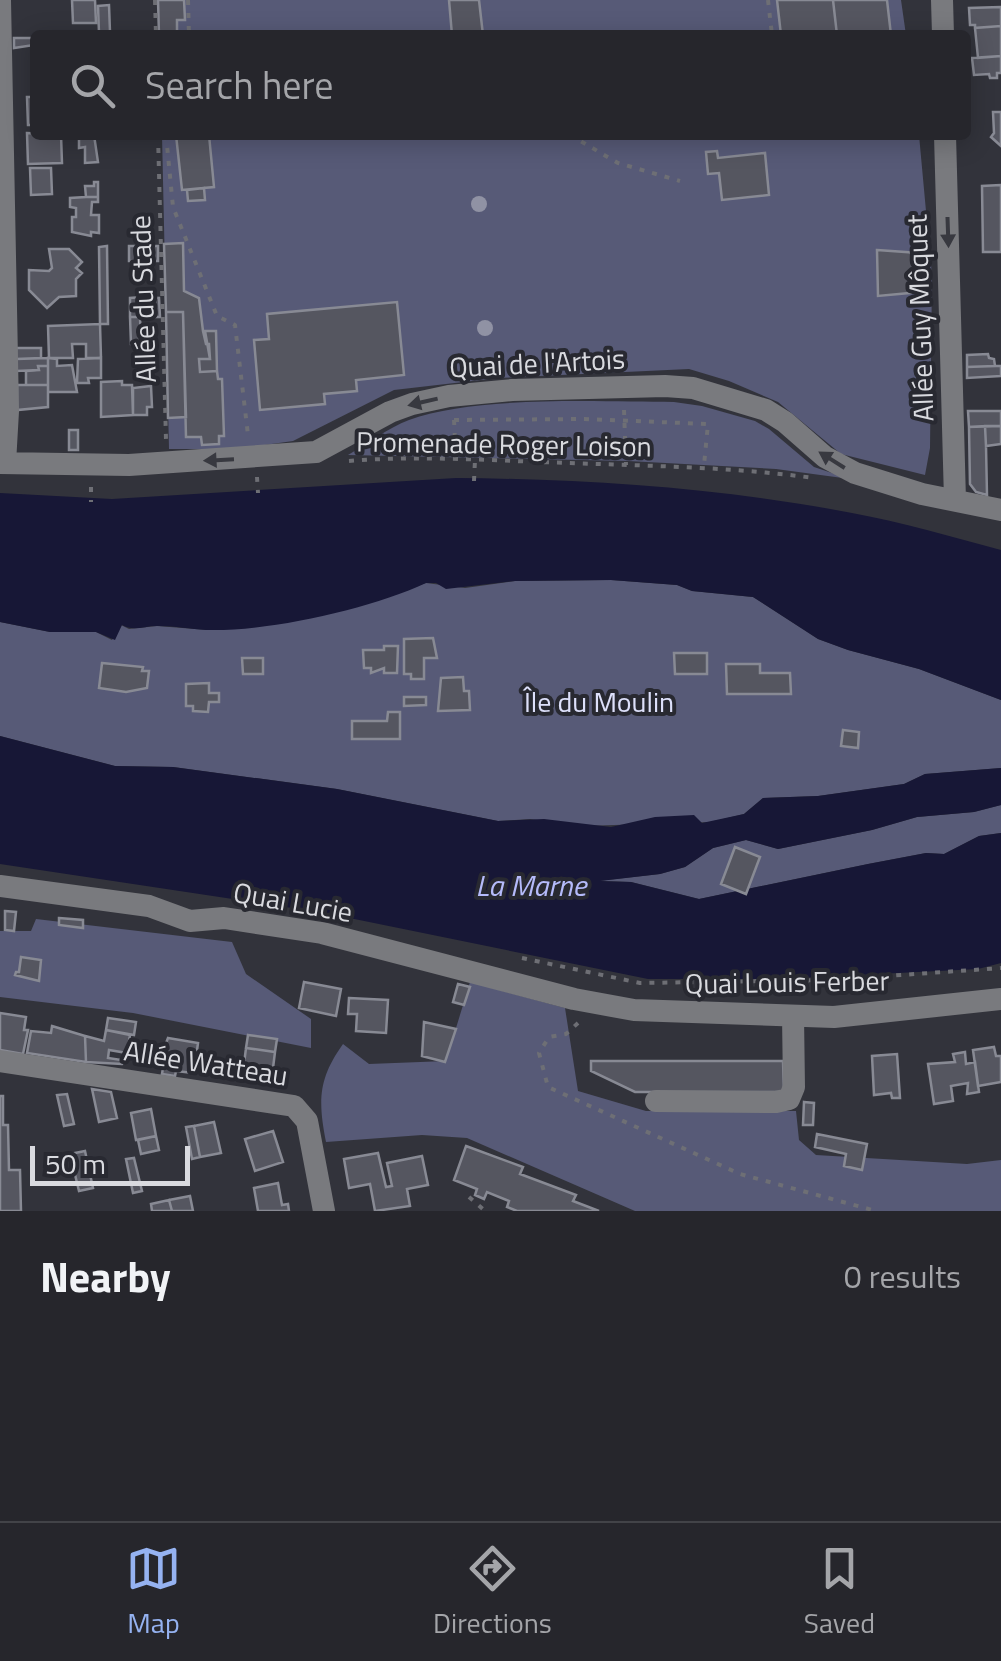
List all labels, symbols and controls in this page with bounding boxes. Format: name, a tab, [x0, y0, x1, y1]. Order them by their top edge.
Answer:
search box	[30, 30, 971, 140]
text: Search here	[145, 56, 333, 114]
icon: search	[65, 58, 120, 113]
street label: Allée Guy Môquet	[894, 213, 945, 422]
street label: Allée du Stade	[118, 214, 167, 384]
one-way arrow	[940, 217, 956, 249]
street label: Quai de l'Artois	[448, 336, 626, 389]
one-way arrow	[407, 395, 438, 410]
street label: Promenade Roger Loison	[356, 419, 652, 468]
one-way arrow	[818, 451, 845, 469]
one-way arrow	[202, 452, 234, 468]
park label: Île du Moulin	[522, 680, 674, 723]
water label: La Marne	[476, 862, 589, 908]
street label: Quai Lucie	[230, 870, 356, 933]
street label: Quai Louis Ferber	[684, 958, 890, 1005]
street label: Allée Watteau	[121, 1028, 291, 1097]
scale bar	[30, 1141, 190, 1186]
text: 50 m	[45, 1142, 106, 1185]
text: Nearby	[40, 1244, 171, 1308]
text: 0 results	[844, 1252, 961, 1300]
tab: Map	[126, 1541, 181, 1644]
tab: Directions	[433, 1541, 552, 1644]
tab: Saved	[804, 1541, 875, 1644]

